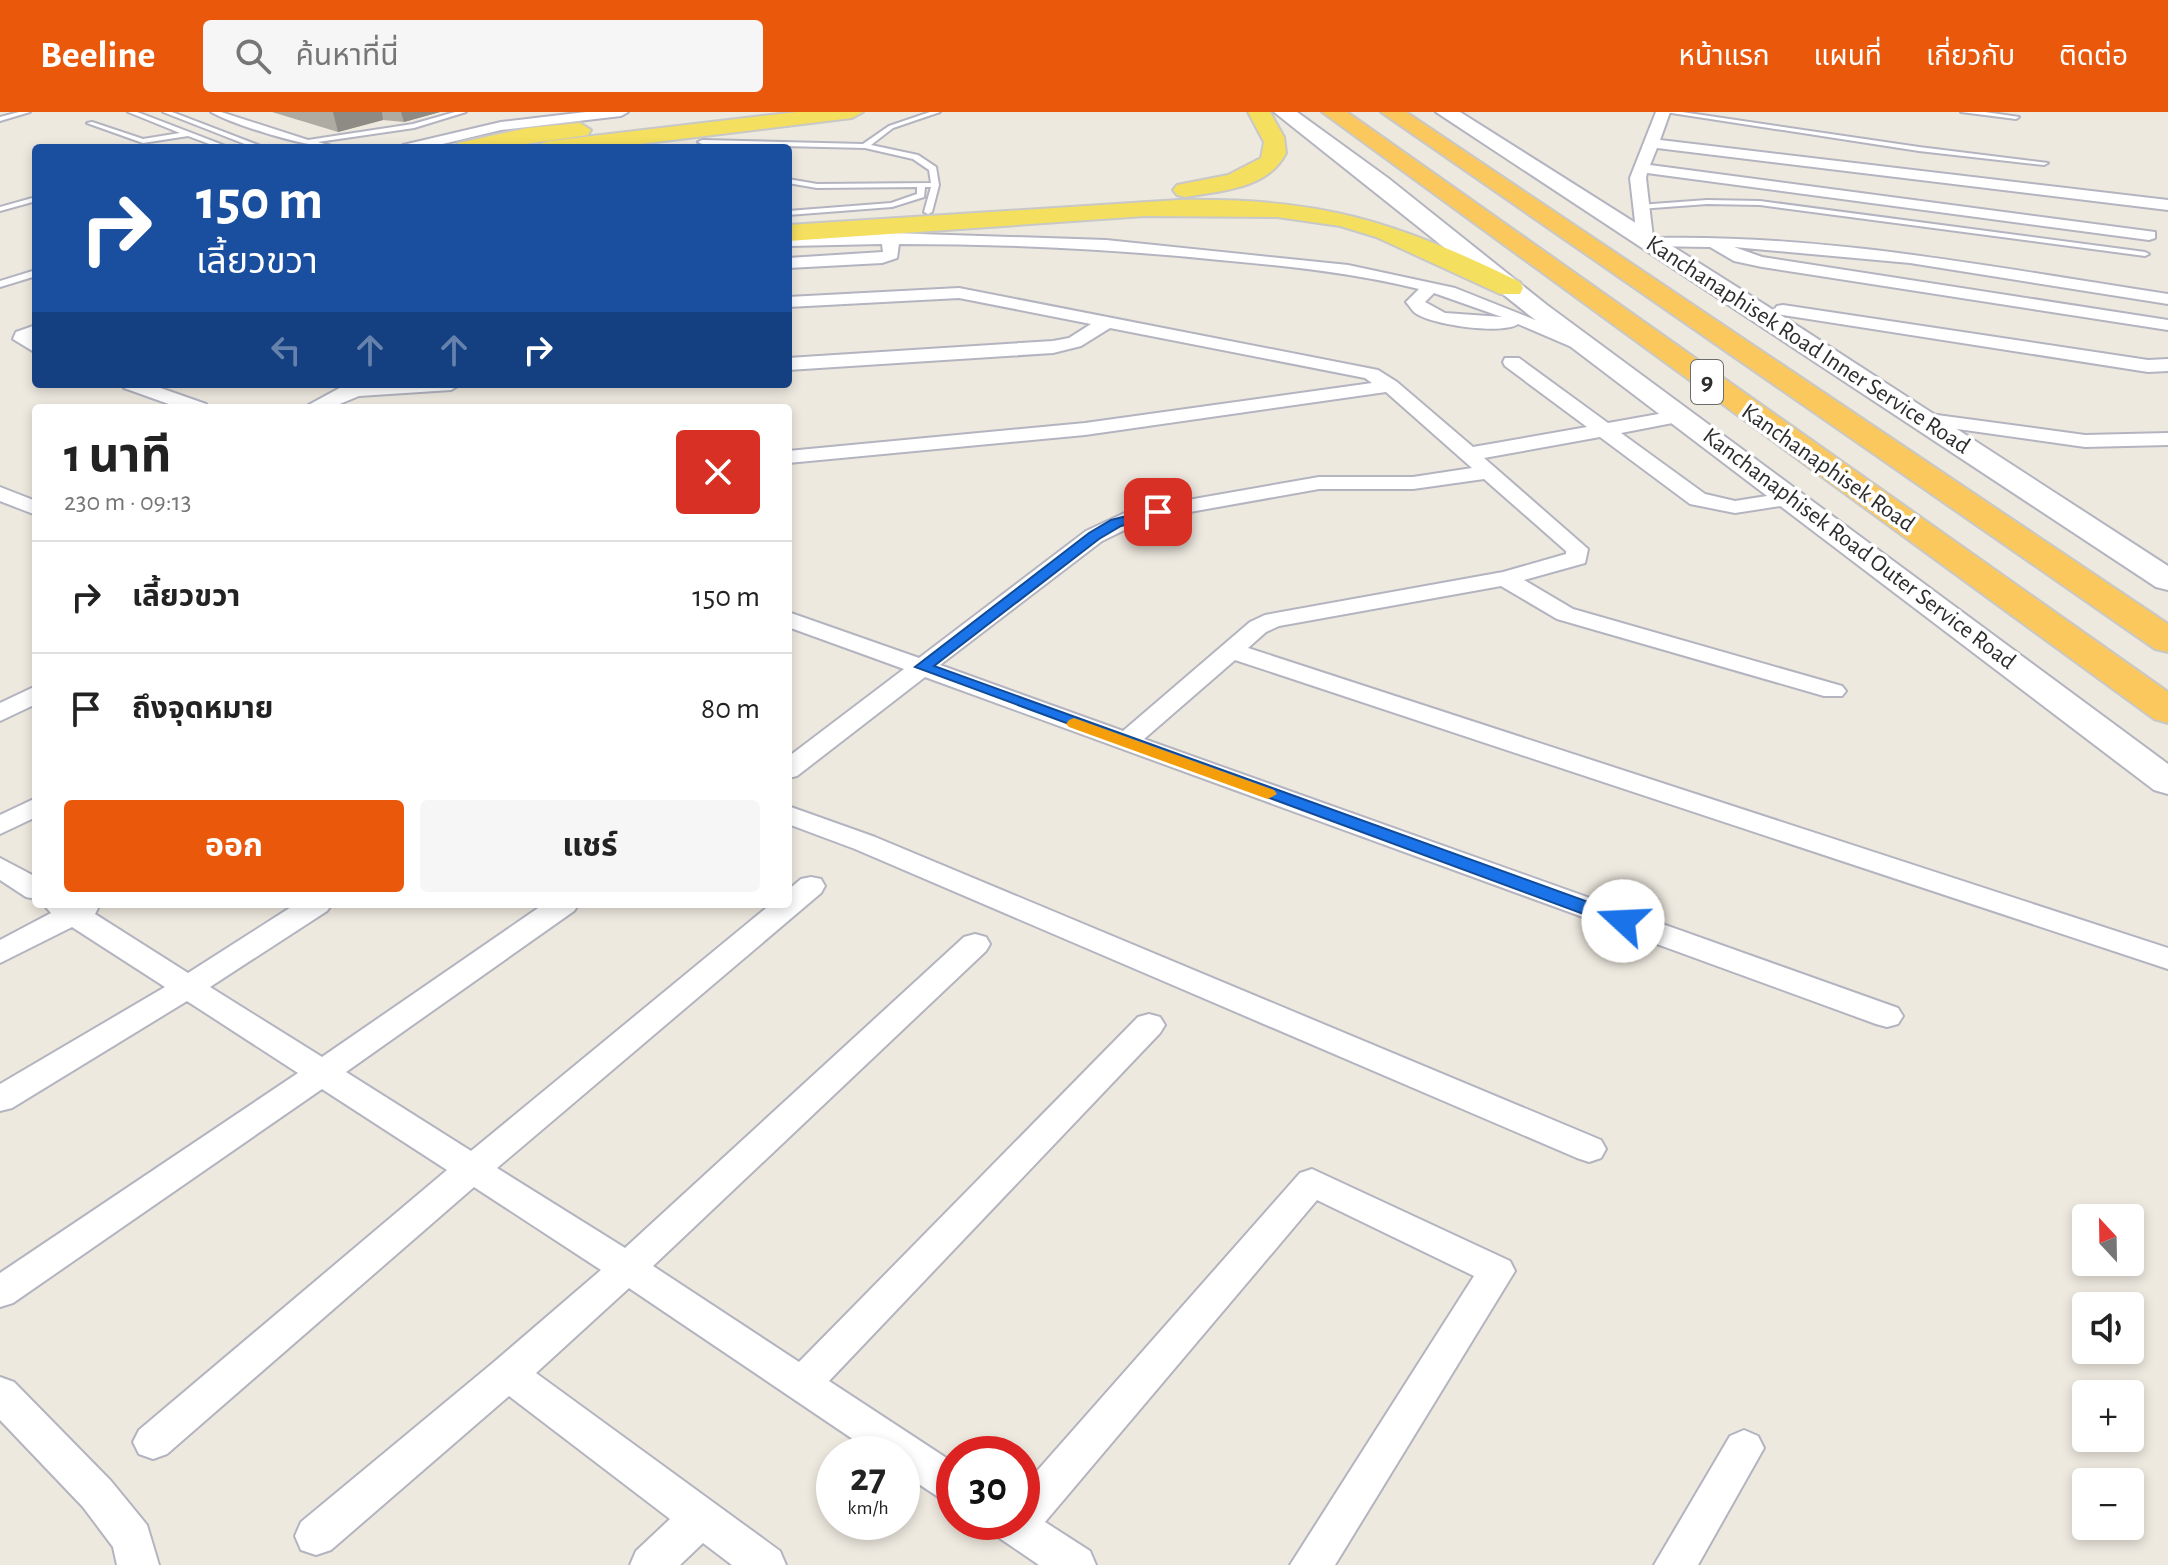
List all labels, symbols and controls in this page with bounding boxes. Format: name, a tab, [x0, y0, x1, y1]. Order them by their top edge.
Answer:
search box	[203, 20, 763, 92]
icon: search	[231, 34, 275, 78]
text: Beeline	[40, 37, 155, 75]
text: ค้นหาที่นี่	[295, 41, 399, 71]
text: หน้าแรก	[1679, 43, 1770, 71]
text: แผนที่	[1814, 43, 1882, 71]
text: เกี่ยวกับ	[1926, 43, 2015, 71]
text: ติดต่อ	[2059, 43, 2128, 71]
text: 150 m	[196, 173, 323, 229]
icon: right	[64, 176, 168, 280]
street label: Kanchanaphisek Road Inner Service Road	[1642, 231, 1974, 459]
text: เลี้ยวขวา	[196, 244, 318, 280]
icon: left	[264, 328, 308, 372]
icon: ahead	[348, 328, 392, 372]
icon: ahead	[432, 328, 476, 372]
icon: right	[516, 328, 560, 372]
road number: 9	[1691, 360, 1723, 404]
street label: Kanchanaphisek Road	[1737, 399, 1919, 537]
street label: Kanchanaphisek Road Outer Service Road	[1698, 424, 2020, 674]
button: close	[676, 430, 760, 514]
text: 1 นาที	[64, 433, 171, 481]
pin	[1124, 478, 1192, 546]
text: 230 m · 09:13	[64, 489, 191, 515]
icon: arrive	[1136, 490, 1180, 534]
icon: right	[64, 575, 108, 619]
text: เลี้ยวขวา	[132, 582, 240, 612]
text: 150 m	[692, 582, 760, 612]
icon: arrive	[64, 687, 108, 731]
text: ถึงจุดหมาย	[132, 694, 273, 724]
text: 80 m	[701, 694, 760, 724]
button: ออก	[64, 800, 404, 892]
button: แชร์	[420, 800, 760, 892]
position arrow	[1581, 879, 1665, 963]
north arrow	[2072, 1204, 2144, 1276]
map controls	[2072, 1204, 2144, 1540]
button: sound	[2072, 1292, 2144, 1364]
button: +	[2072, 1380, 2144, 1452]
speed limit sign: 30	[936, 1436, 1040, 1540]
text: 27	[850, 1458, 886, 1498]
button: −	[2072, 1468, 2144, 1540]
text: km/h	[847, 1498, 889, 1518]

